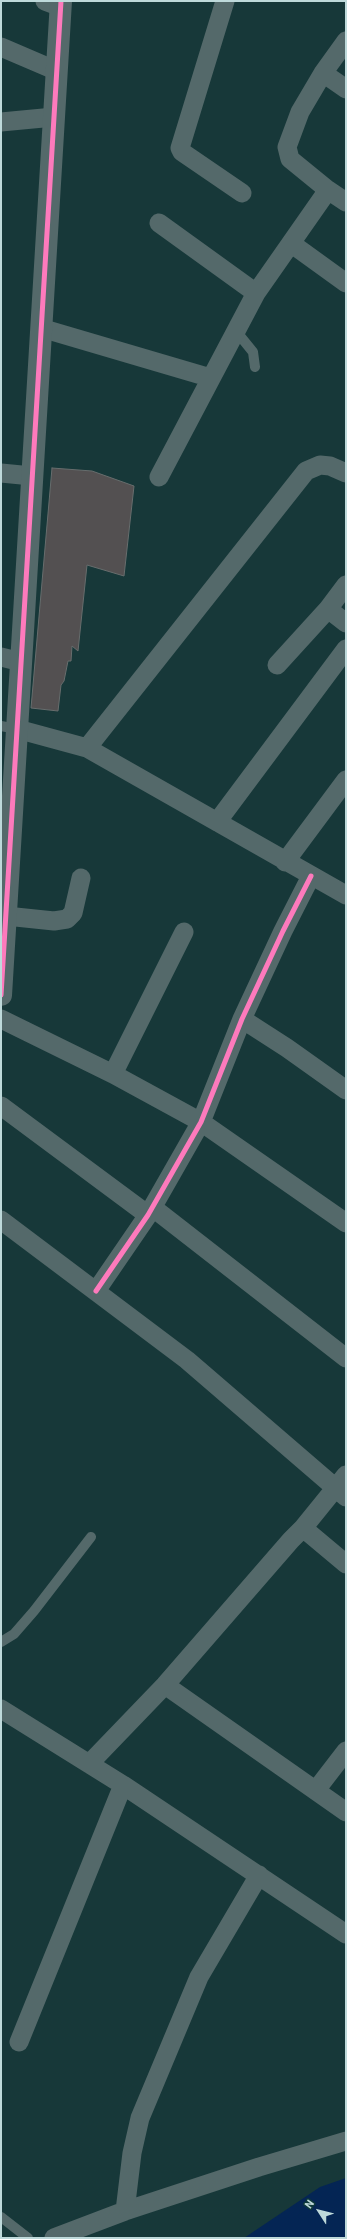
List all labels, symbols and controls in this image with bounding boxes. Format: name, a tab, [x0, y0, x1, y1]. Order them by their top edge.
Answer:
north arrow	[299, 2191, 339, 2231]
text: N	[301, 2197, 316, 2210]

